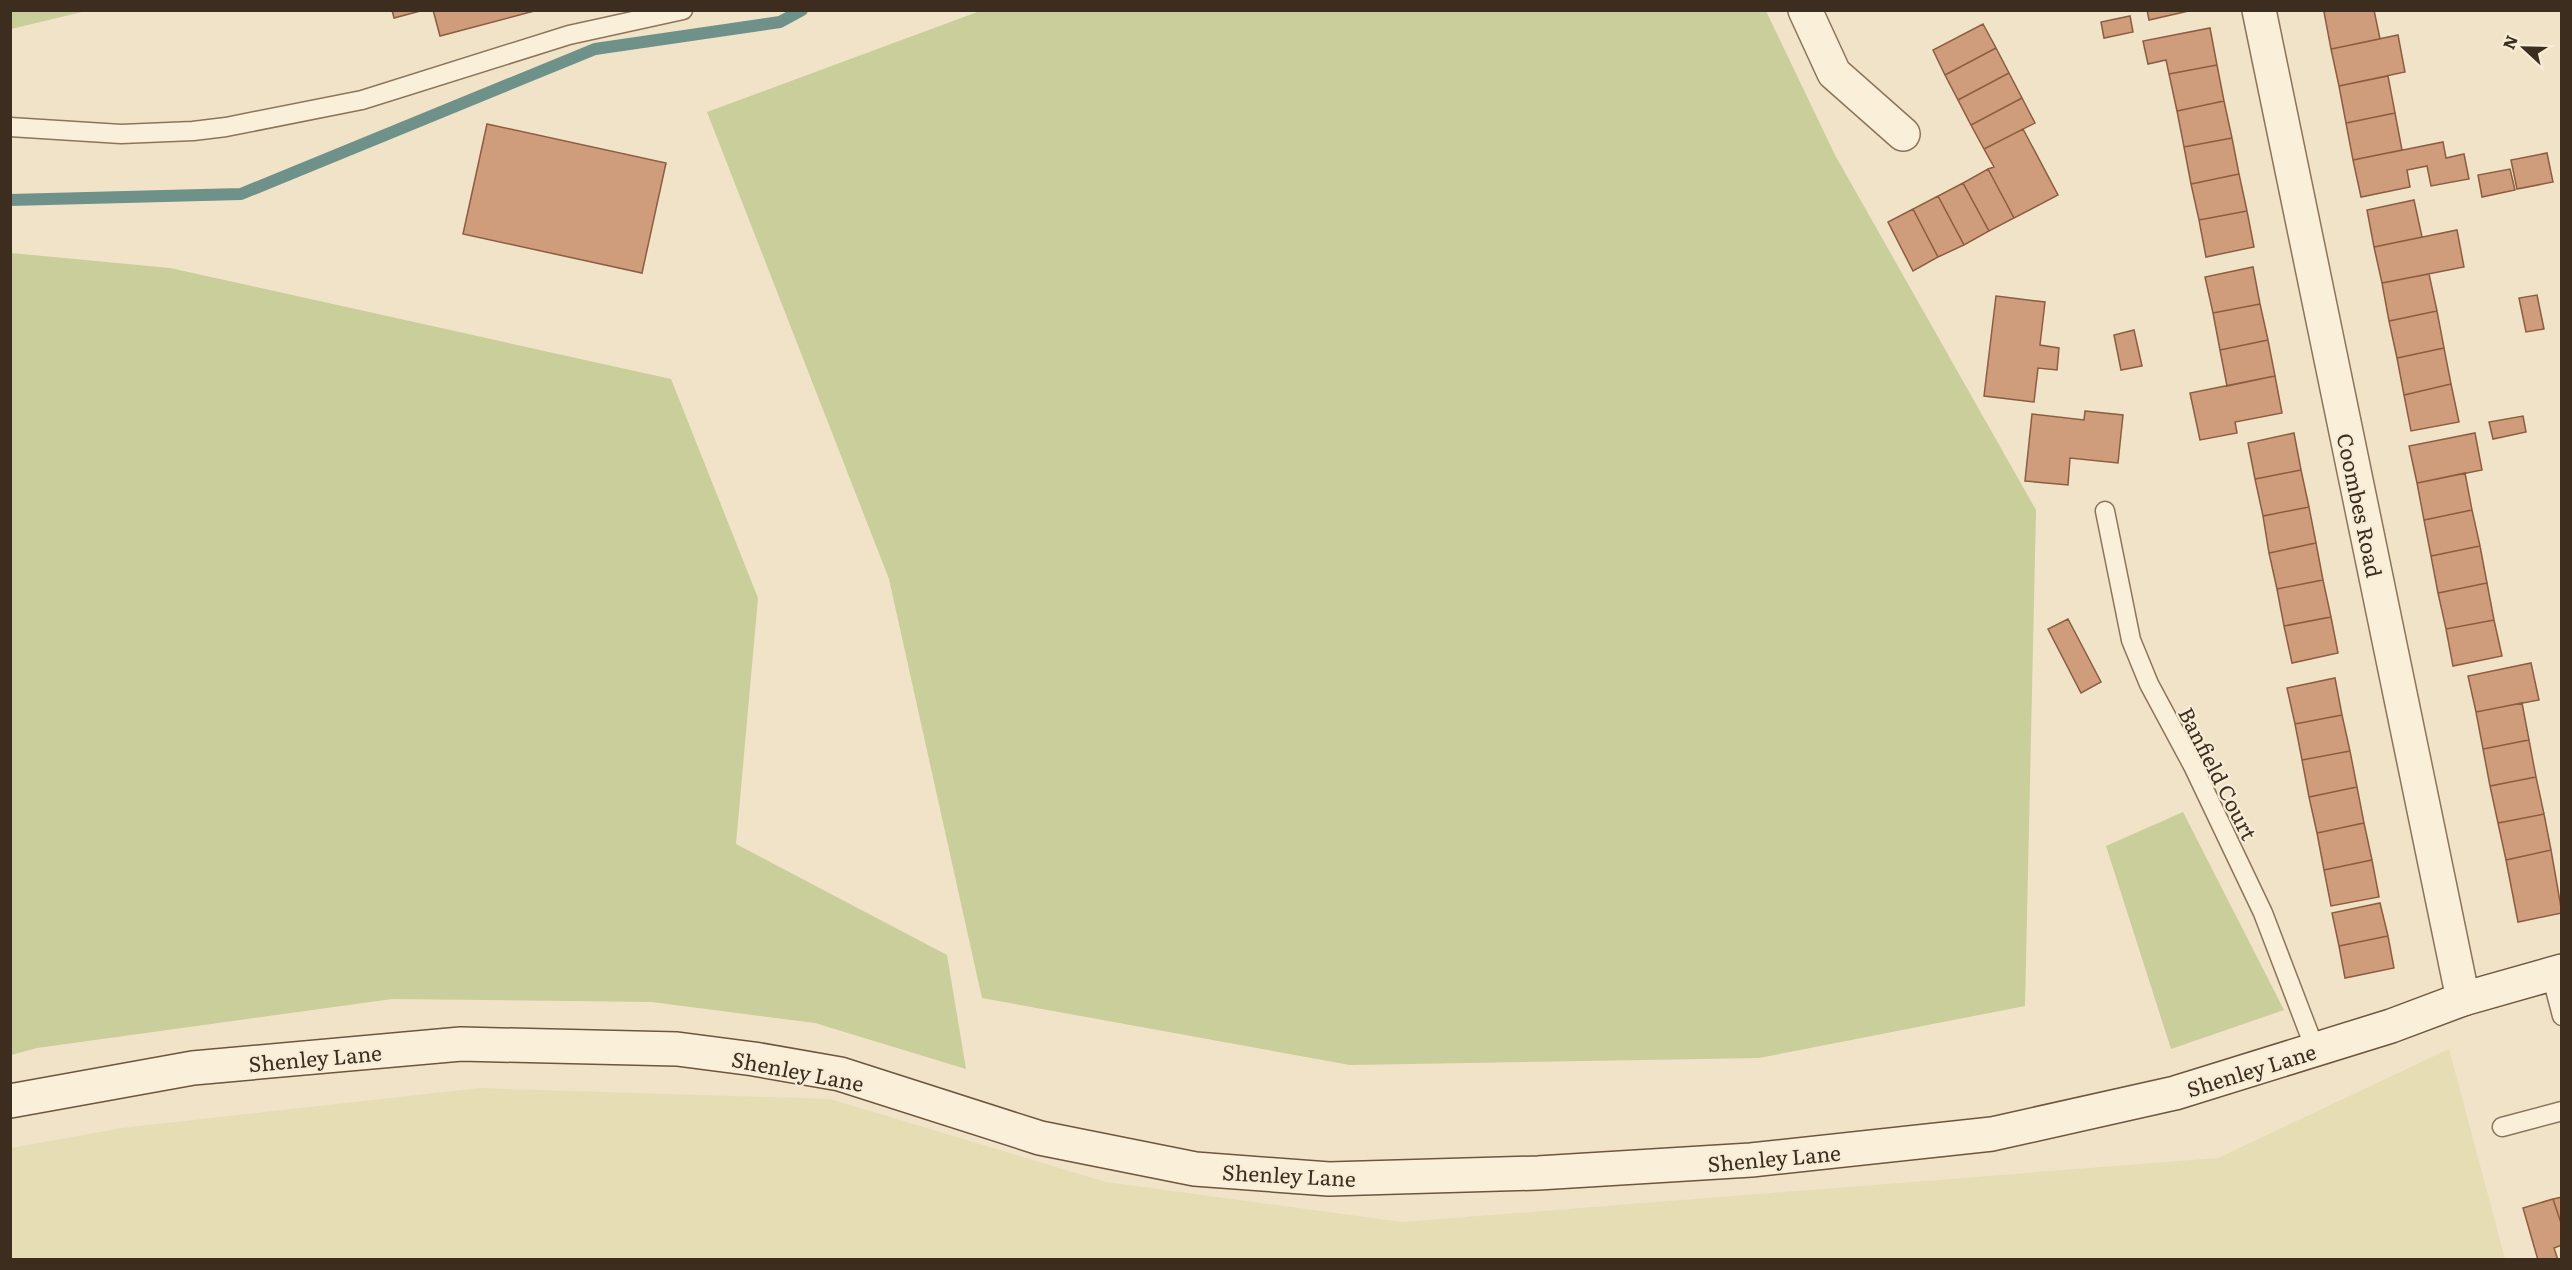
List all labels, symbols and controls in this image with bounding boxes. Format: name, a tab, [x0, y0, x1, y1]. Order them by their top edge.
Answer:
north arrow	[2494, 18, 2554, 78]
text: N	[2496, 31, 2523, 53]
street label: Coombes Road	[2331, 430, 2391, 580]
street label: Banfield Court	[2172, 701, 2266, 845]
street label: Shenley Lane	[2182, 1035, 2320, 1103]
street label: Shenley Lane	[247, 1036, 383, 1078]
street label: Shenley Lane	[729, 1042, 867, 1098]
street label: Shenley Lane	[1706, 1136, 1842, 1178]
street label: Shenley Lane	[1221, 1155, 1357, 1193]

